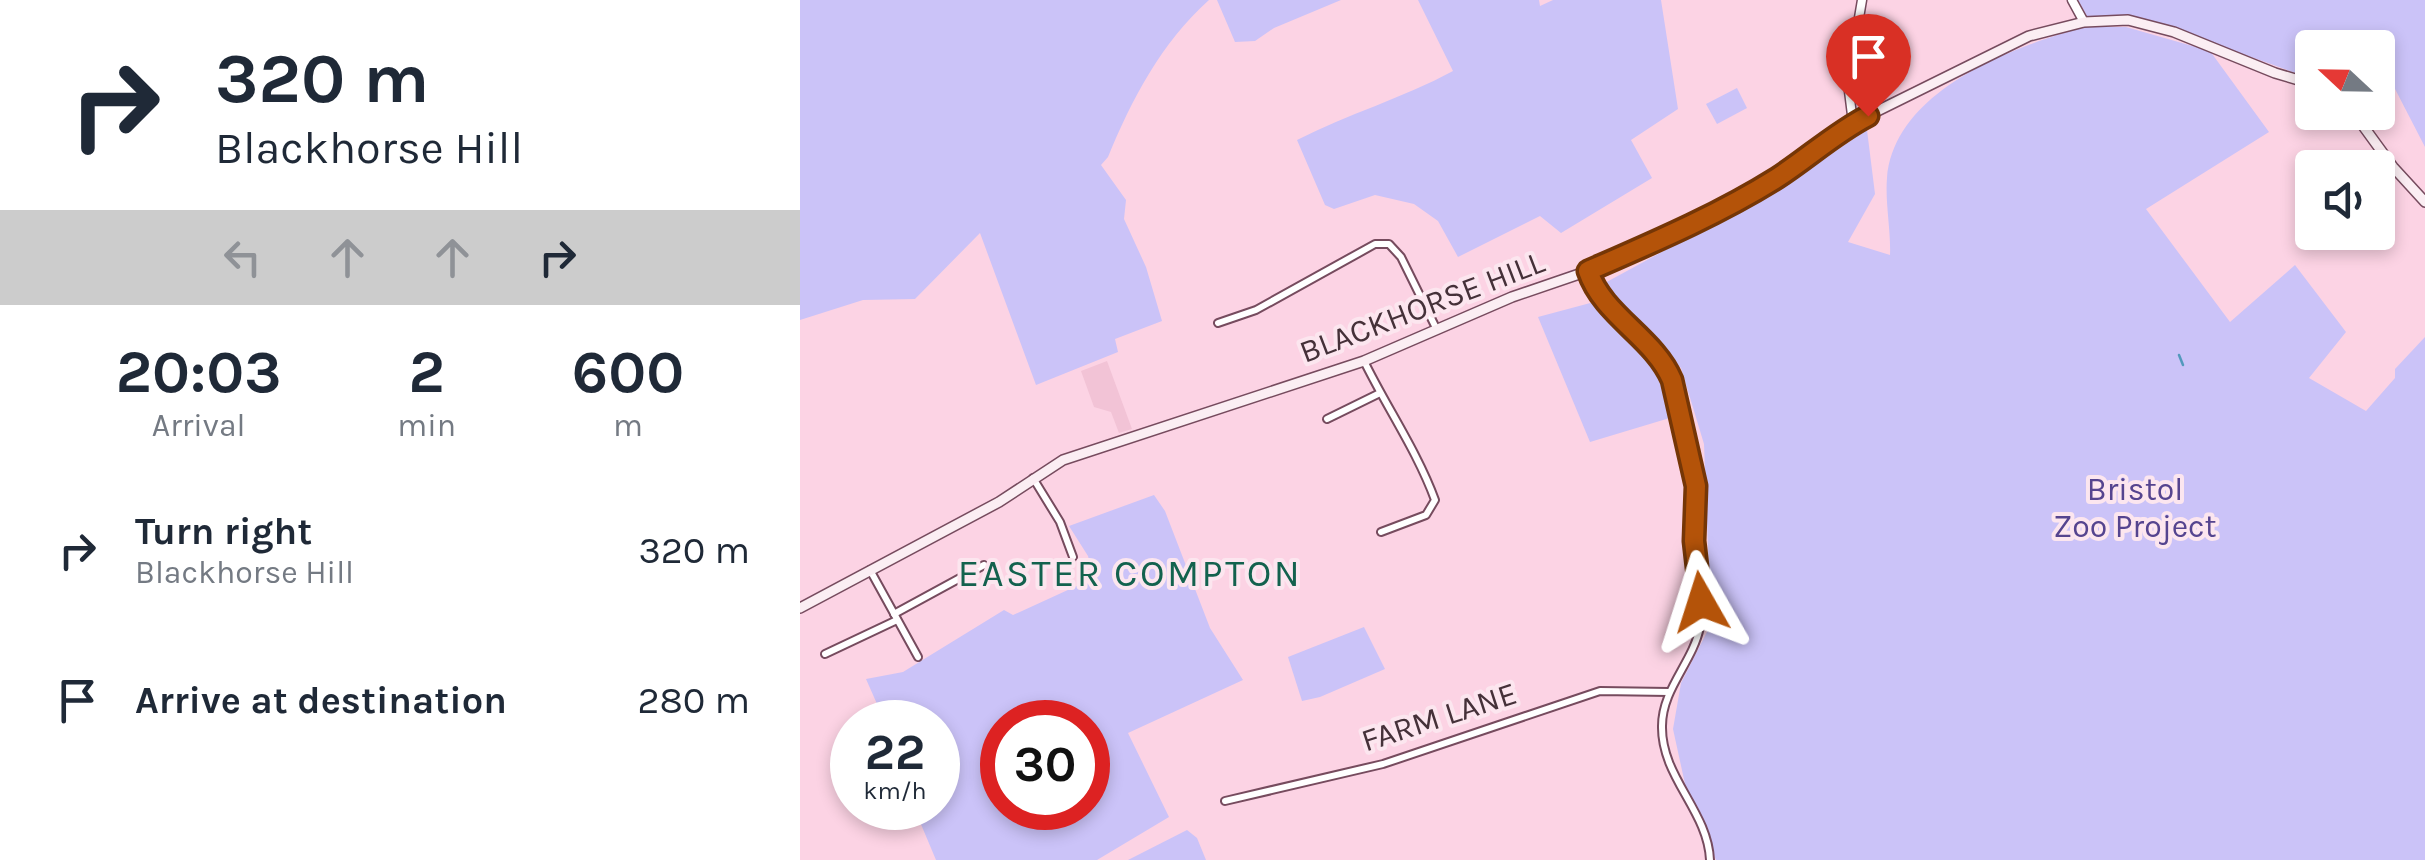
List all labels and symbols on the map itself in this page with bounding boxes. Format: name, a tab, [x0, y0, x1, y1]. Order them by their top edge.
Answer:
pin	[1826, 14, 1911, 117]
north arrow	[2295, 30, 2395, 130]
street label: BLACKHORSE HILL	[1294, 243, 1550, 371]
park label: Bristol Zoo Project	[2053, 471, 2217, 545]
position arrow	[1649, 550, 1753, 654]
district label: EASTER COMPTON	[958, 551, 1302, 596]
street label: FARM LANE	[1357, 675, 1521, 759]
speed limit sign: 30	[980, 700, 1110, 830]

